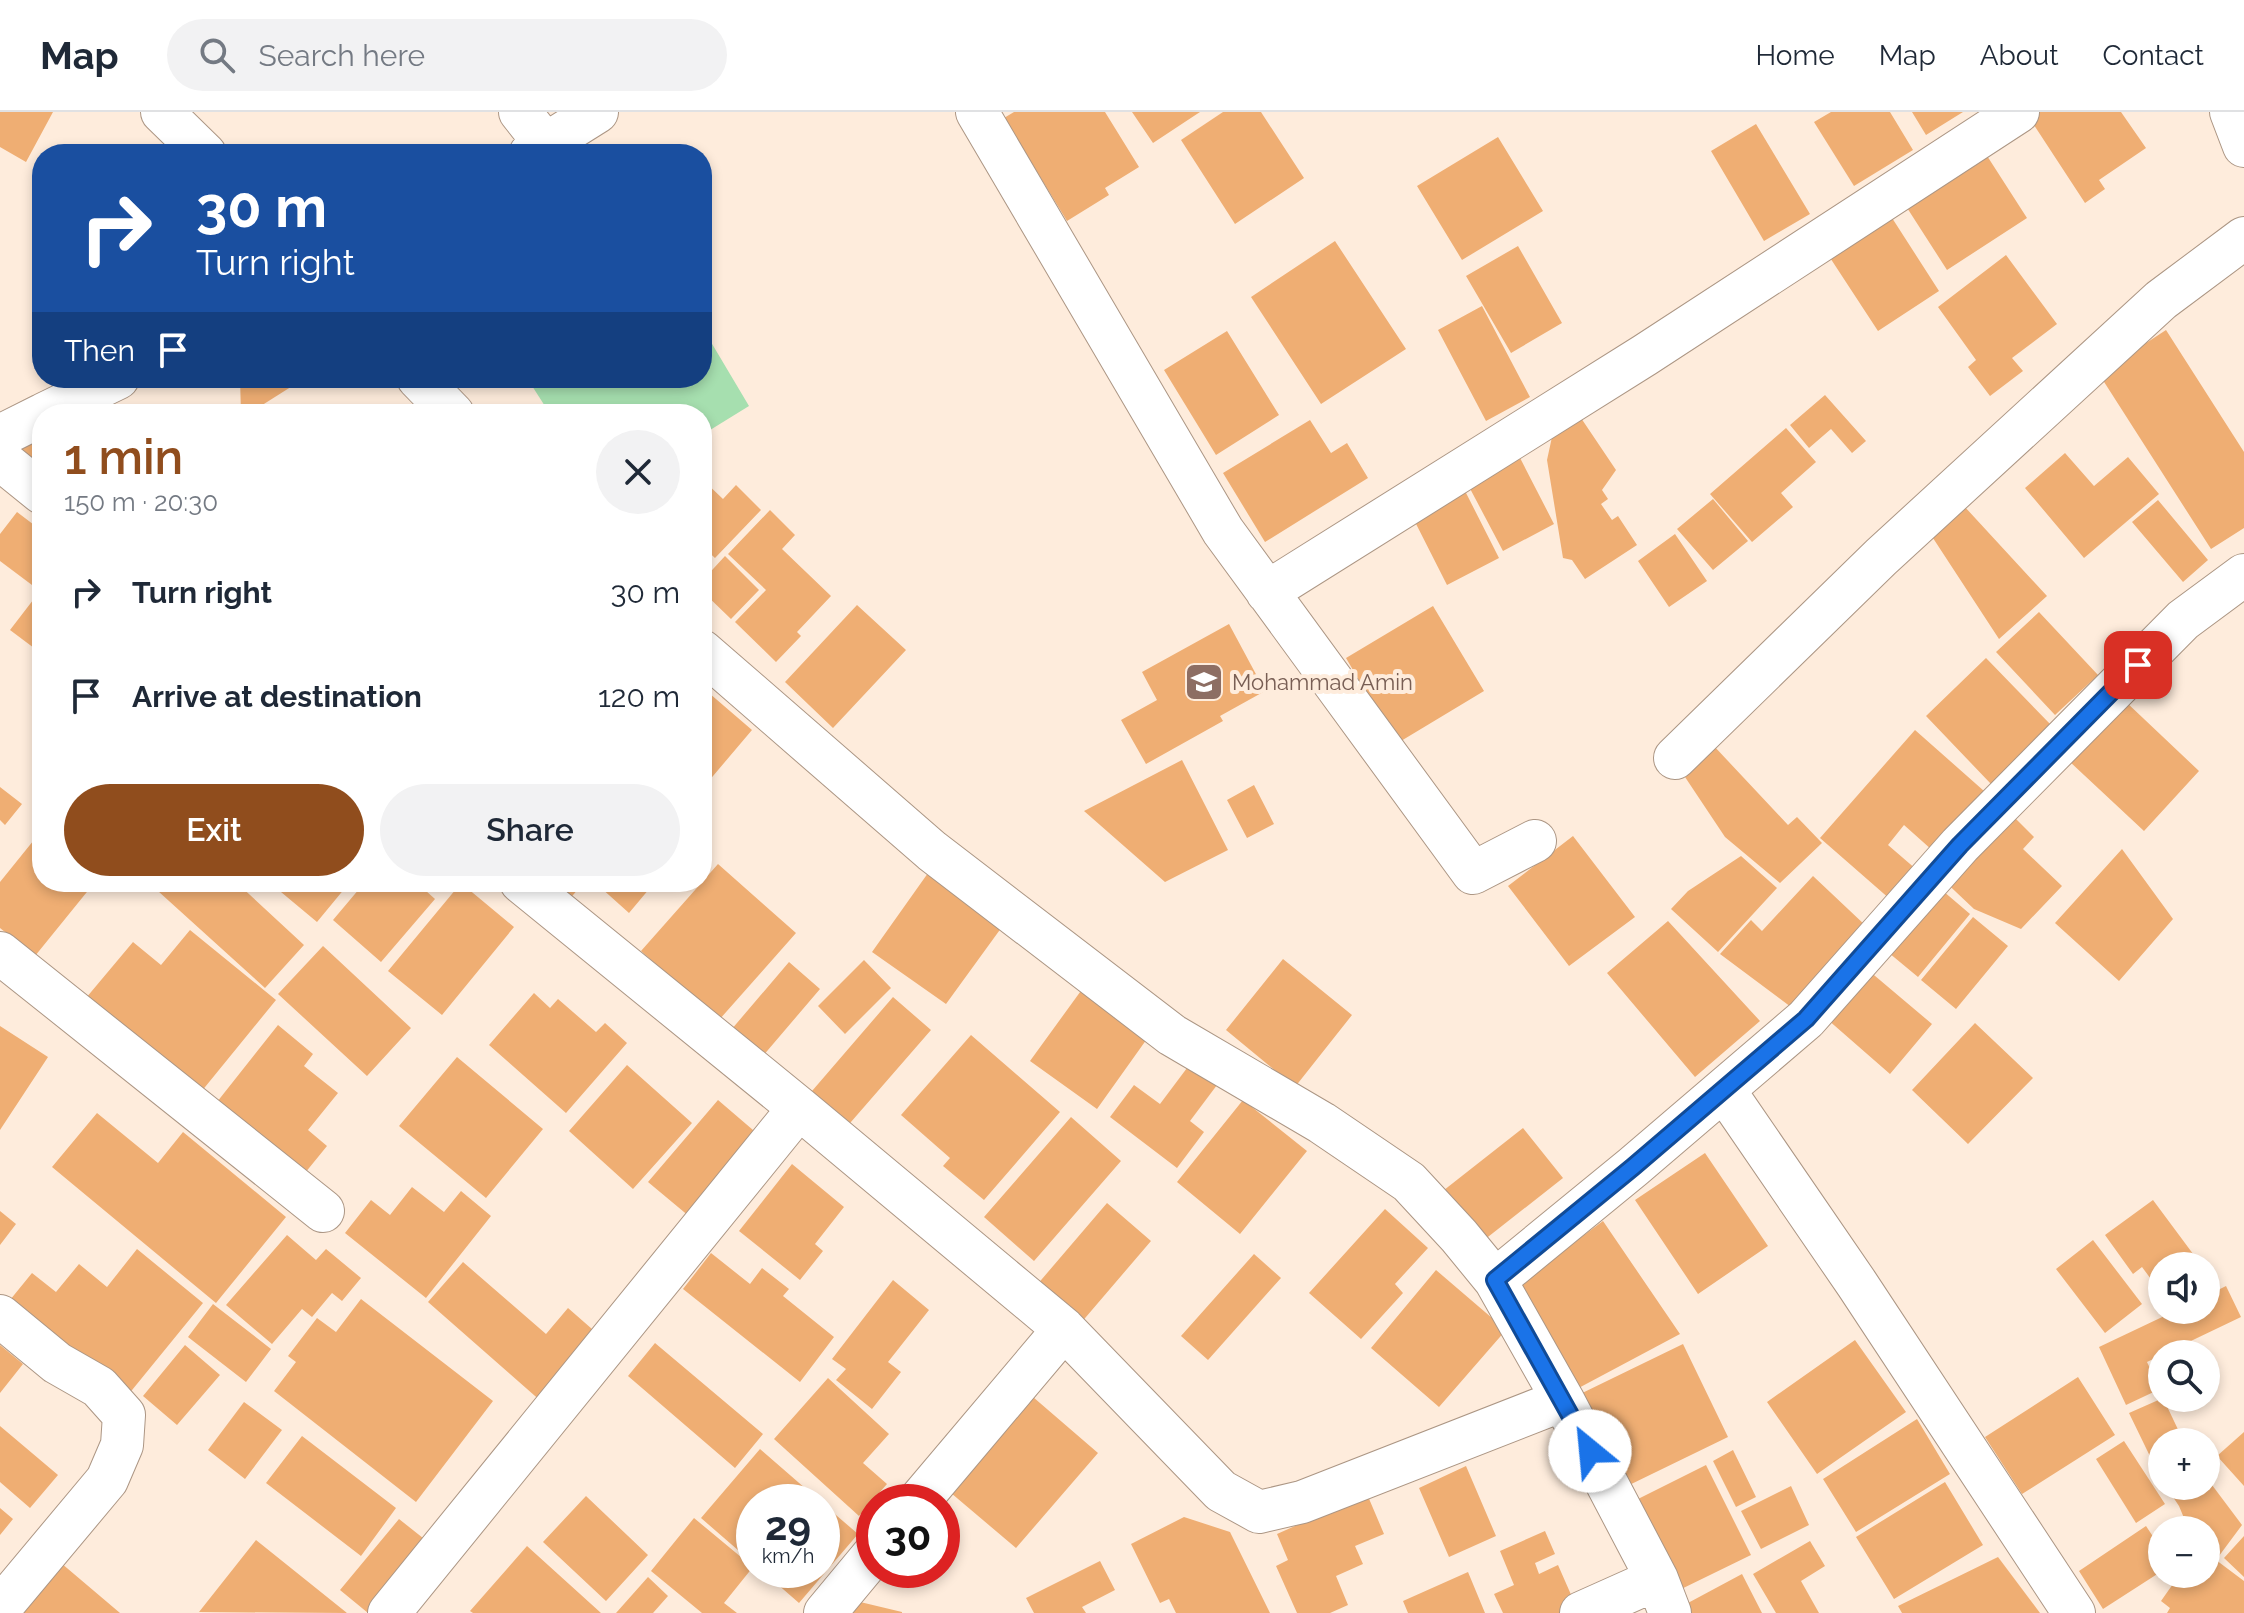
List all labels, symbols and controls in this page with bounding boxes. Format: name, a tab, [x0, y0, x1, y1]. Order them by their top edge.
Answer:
search box	[167, 19, 727, 91]
text: Map	[40, 33, 119, 78]
icon: search	[195, 33, 239, 77]
text: Search here	[259, 38, 425, 73]
text: Home	[1755, 39, 1835, 72]
text: Map	[1879, 39, 1936, 72]
text: About	[1980, 39, 2059, 72]
text: Contact	[2103, 39, 2204, 72]
text: 30 m	[196, 174, 327, 240]
icon: right	[64, 176, 168, 280]
text: Turn right	[196, 241, 355, 283]
icon: arrive	[151, 328, 195, 372]
text: Then	[64, 333, 135, 368]
text: 1 min	[64, 429, 183, 485]
button: close	[596, 430, 680, 514]
text: 150 m · 20:30	[64, 487, 218, 517]
icon: right	[64, 570, 108, 614]
text: Turn right	[132, 575, 272, 610]
text: 30 m	[610, 575, 680, 610]
pin	[2104, 631, 2172, 699]
icon: arrive	[2116, 643, 2160, 687]
school or university icon: Mohammad Amin	[1183, 661, 1225, 703]
place label: Mohammad Amin	[1232, 669, 1413, 695]
icon: arrive	[64, 674, 108, 718]
text: Arrive at destination	[132, 679, 422, 714]
text: 120 m	[598, 679, 680, 714]
button: Exit	[64, 784, 364, 876]
button: Share	[380, 784, 680, 876]
map controls	[2148, 1252, 2220, 1588]
button: sound	[2148, 1252, 2220, 1324]
button: search	[2148, 1340, 2220, 1412]
position arrow	[1548, 1409, 1632, 1493]
button: +	[2148, 1428, 2220, 1500]
speed limit sign: 30	[856, 1484, 960, 1588]
text: 29	[765, 1502, 811, 1549]
button: −	[2148, 1516, 2220, 1588]
text: km/h	[762, 1544, 814, 1568]

